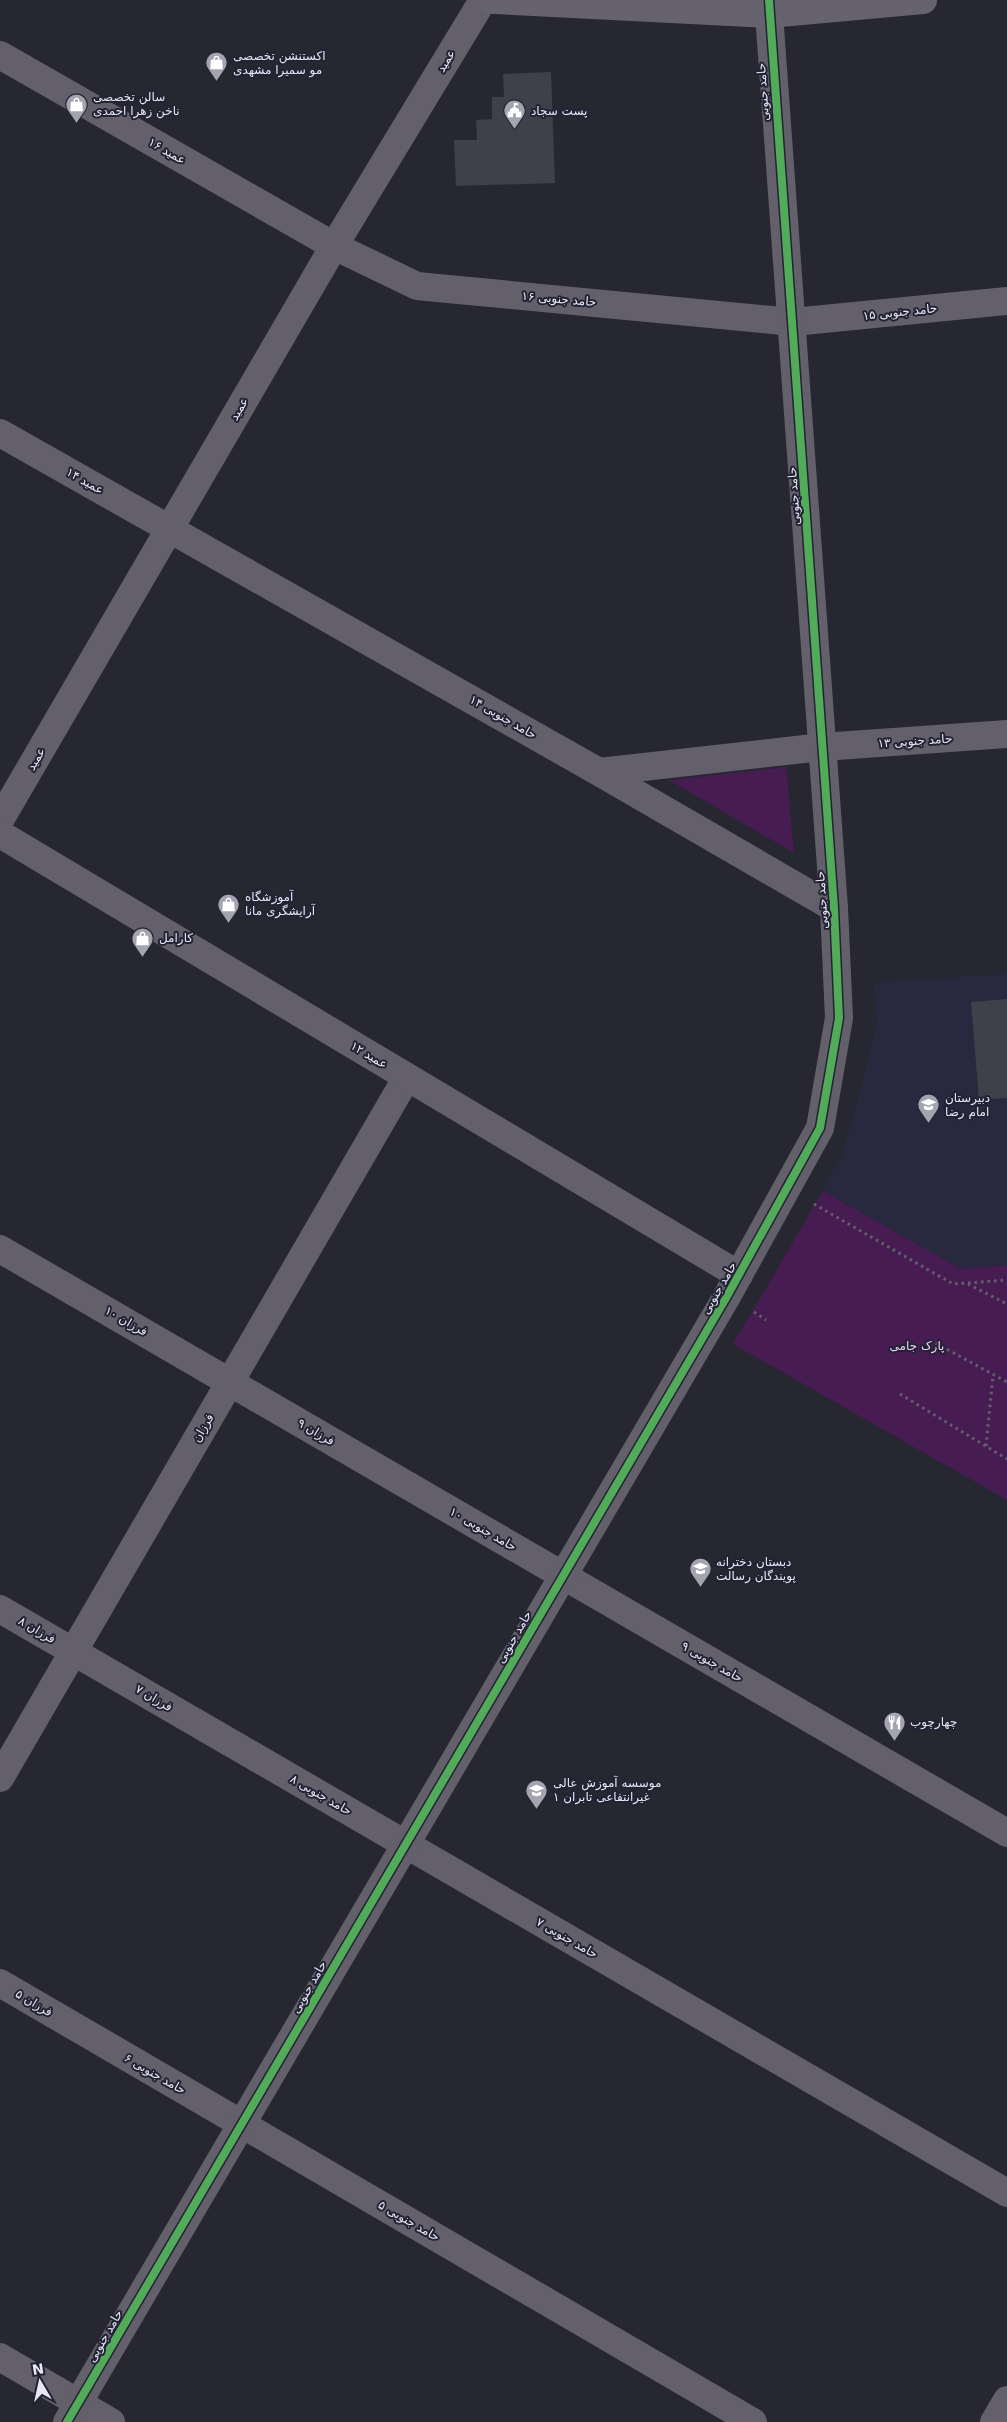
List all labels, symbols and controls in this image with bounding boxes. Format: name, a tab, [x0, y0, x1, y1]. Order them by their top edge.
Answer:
street label: عمید	[434, 47, 458, 75]
place label: اکستنشن تخصصی مو سمیرا مشهدی	[233, 49, 326, 78]
shop icon: اکستنشن تخصصی مو سمیرا مشهدی	[205, 51, 229, 82]
street label: حامد جنوبی	[754, 62, 773, 122]
place label: سالن تخصصی ناخن زهرا احمدی	[93, 90, 180, 119]
shop icon: سالن تخصصی ناخن زهرا احمدی	[65, 92, 89, 123]
public building icon: پست سجاد	[503, 99, 527, 130]
place label: پست سجاد	[531, 104, 587, 118]
street label: عمید ۱۶	[146, 135, 188, 167]
street label: حامد جنوبی ۱۶	[521, 289, 597, 310]
street label: حامد جنوبی ۱۵	[862, 301, 938, 324]
street label: عمید	[227, 395, 251, 423]
street label: عمید ۱۴	[64, 465, 106, 497]
street label: حامد جنوبی	[785, 466, 804, 526]
street label: حامد جنوبی ۱۴	[467, 692, 539, 743]
street label: حامد جنوبی ۱۳	[877, 731, 953, 752]
street label: عمید	[24, 745, 48, 773]
street label: حامد جنوبی	[813, 870, 832, 930]
place label: آموزشگاه آرایشگری مانا	[245, 889, 316, 919]
shop icon: آموزشگاه آرایشگری مانا	[217, 892, 241, 923]
shop icon: کارامل	[131, 926, 155, 957]
place label: کارامل	[159, 931, 193, 946]
street label: عمید ۱۲	[348, 1039, 390, 1071]
place label: دبیرستان امام رضا	[945, 1091, 990, 1120]
school or university icon: دبیرستان امام رضا	[917, 1093, 941, 1124]
street label: حامد جنوبی	[698, 1259, 740, 1317]
street label: فرزان ۱۰	[102, 1303, 150, 1340]
park label: پارک جامی	[890, 1339, 944, 1354]
street label: فرزان	[189, 1411, 218, 1445]
street label: فرزان ۹	[294, 1416, 337, 1449]
street label: حامد جنوبی ۱۰	[447, 1504, 519, 1555]
place label: دبستان دخترانه پویندگان رسالت	[716, 1555, 796, 1584]
school or university icon: دبستان دخترانه پویندگان رسالت	[688, 1557, 712, 1588]
street label: حامد جنوبی	[493, 1608, 535, 1666]
street label: فرزان ۸	[15, 1614, 58, 1647]
street label: حامد جنوبی ۹	[678, 1639, 745, 1686]
street label: فرزان ۷	[132, 1682, 175, 1715]
restaurant icon: چهارچوب	[882, 1710, 906, 1741]
place label: چهارچوب	[910, 1715, 957, 1730]
street label: حامد جنوبی ۸	[287, 1772, 354, 1819]
place label: موسسه آموزش عالی غیرانتفاعی تابران ۱	[553, 1775, 661, 1805]
school or university icon: موسسه آموزش عالی غیرانتفاعی تابران ۱	[525, 1778, 549, 1809]
street label: حامد جنوبی ۷	[533, 1915, 600, 1962]
street label: حامد جنوبی	[288, 1958, 330, 2016]
street label: فرزان ۵	[12, 1987, 55, 2020]
street label: حامد جنوبی ۶	[121, 2051, 188, 2098]
street label: حامد جنوبی ۵	[375, 2198, 442, 2245]
street label: حامد جنوبی	[84, 2307, 126, 2365]
north arrow	[15, 2357, 65, 2407]
text: N	[31, 2360, 45, 2378]

